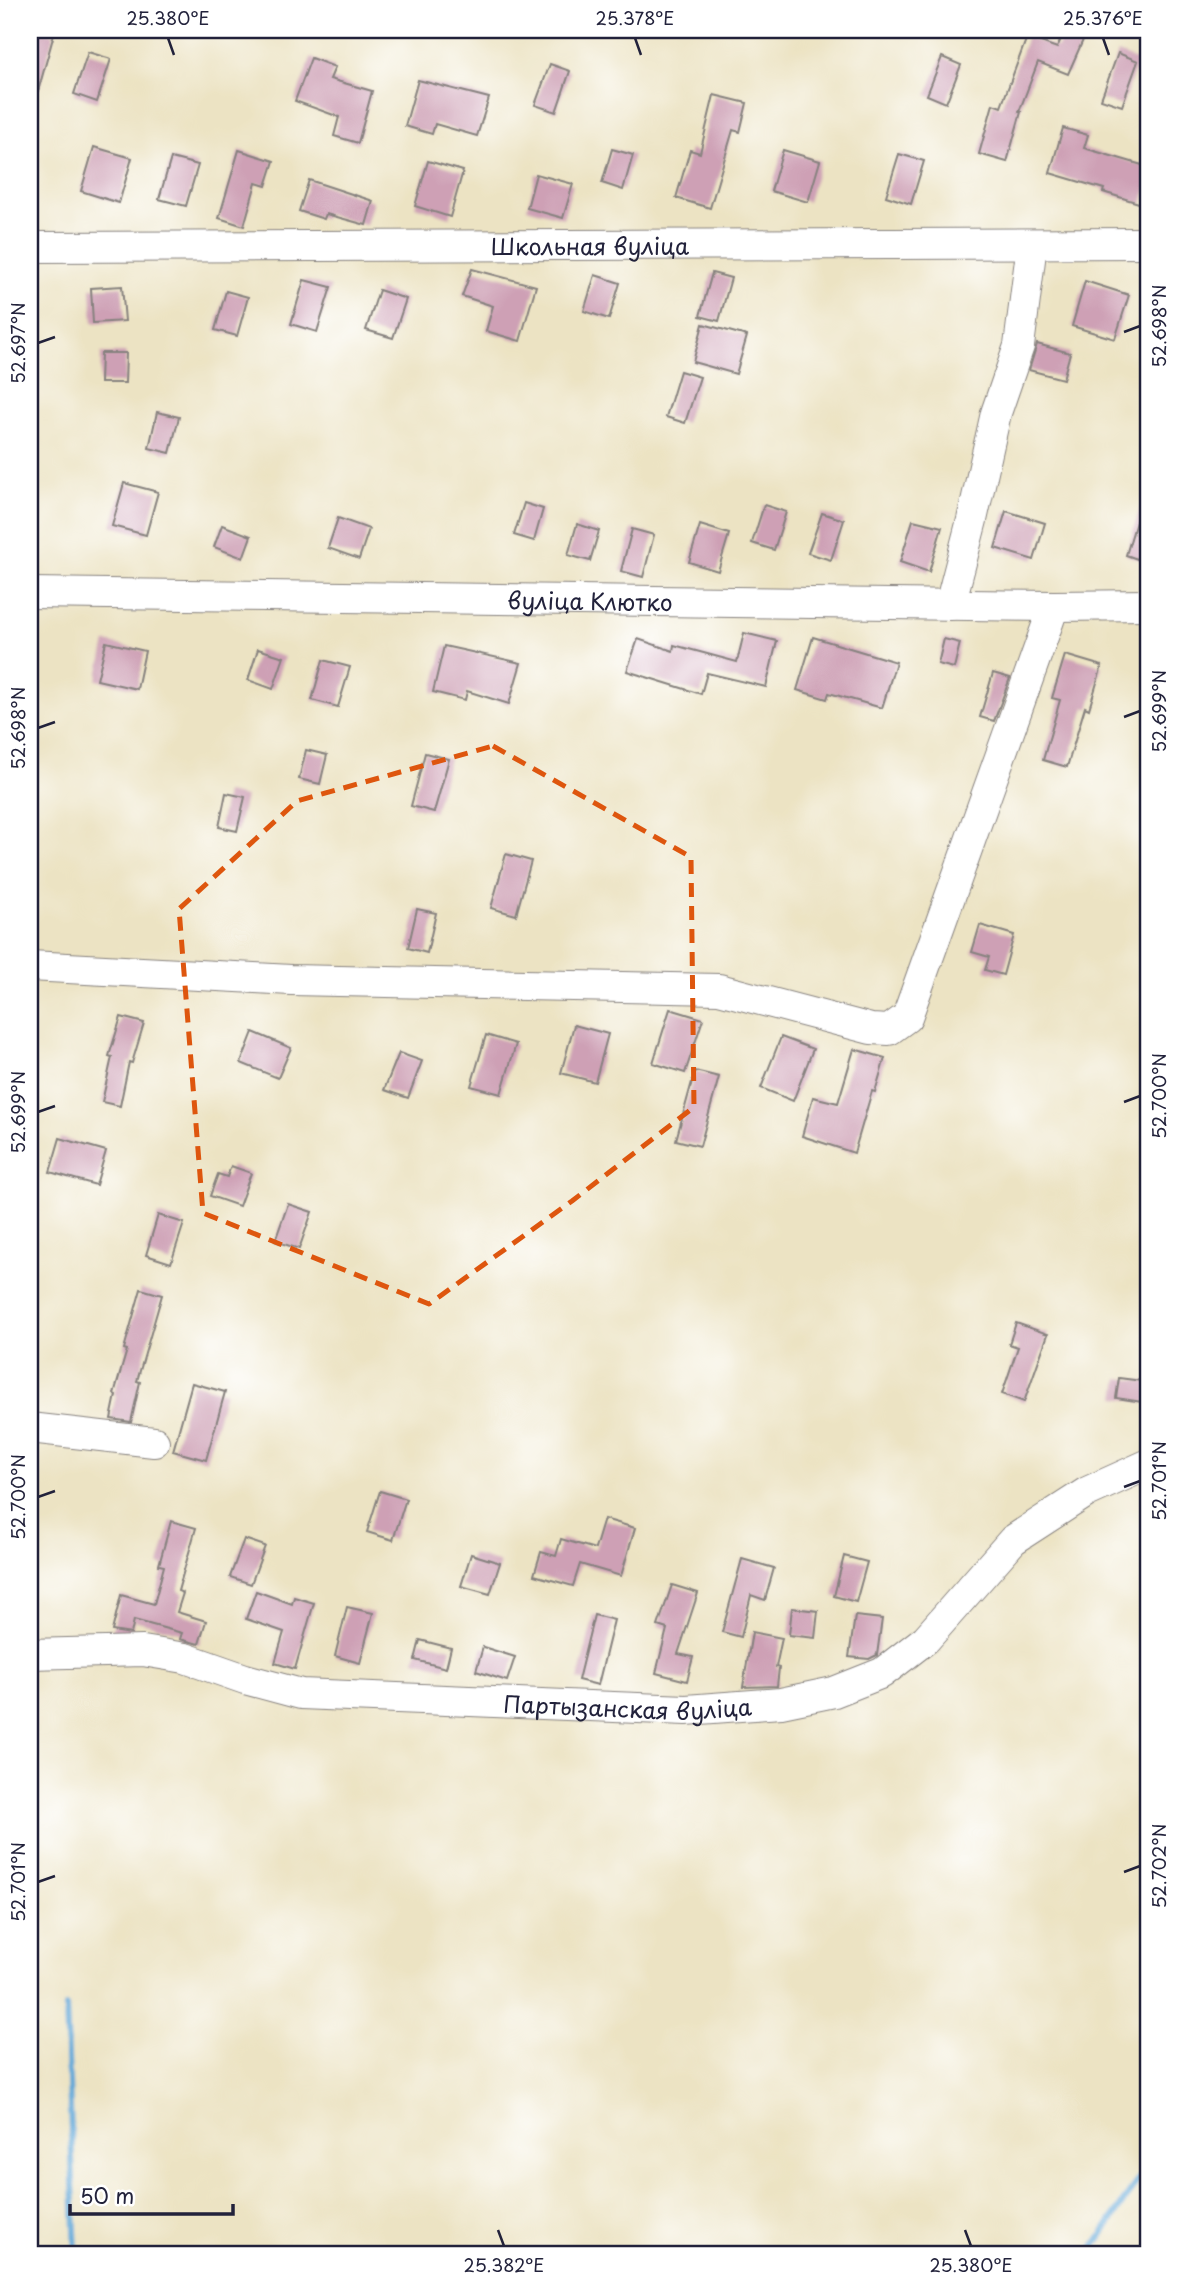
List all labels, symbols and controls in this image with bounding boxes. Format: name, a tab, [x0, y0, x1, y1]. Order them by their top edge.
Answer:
text: 25.380°E	[126, 4, 210, 31]
text: 25.378°E	[596, 4, 674, 31]
text: 25.376°E	[1063, 4, 1143, 31]
street label: Школьная вуліца	[491, 227, 689, 263]
text: 52.698°N	[1145, 285, 1172, 367]
text: 52.697°N	[4, 302, 31, 384]
street label: вуліца Клютко	[507, 582, 673, 619]
text: 52.699°N	[1145, 670, 1172, 752]
text: 52.698°N	[4, 687, 31, 769]
text: 52.700°N	[1145, 1053, 1172, 1139]
text: 52.699°N	[4, 1071, 31, 1153]
text: 52.701°N	[1145, 1441, 1172, 1521]
text: 52.700°N	[4, 1454, 31, 1540]
street label: Партызанская вуліца	[503, 1685, 753, 1728]
text: 52.702°N	[1145, 1824, 1172, 1908]
text: 52.701°N	[4, 1842, 31, 1922]
scale bar	[70, 2173, 233, 2217]
text: 50 m	[80, 2179, 134, 2211]
text: 25.382°E	[464, 2251, 544, 2278]
text: 25.380°E	[929, 2251, 1013, 2278]

